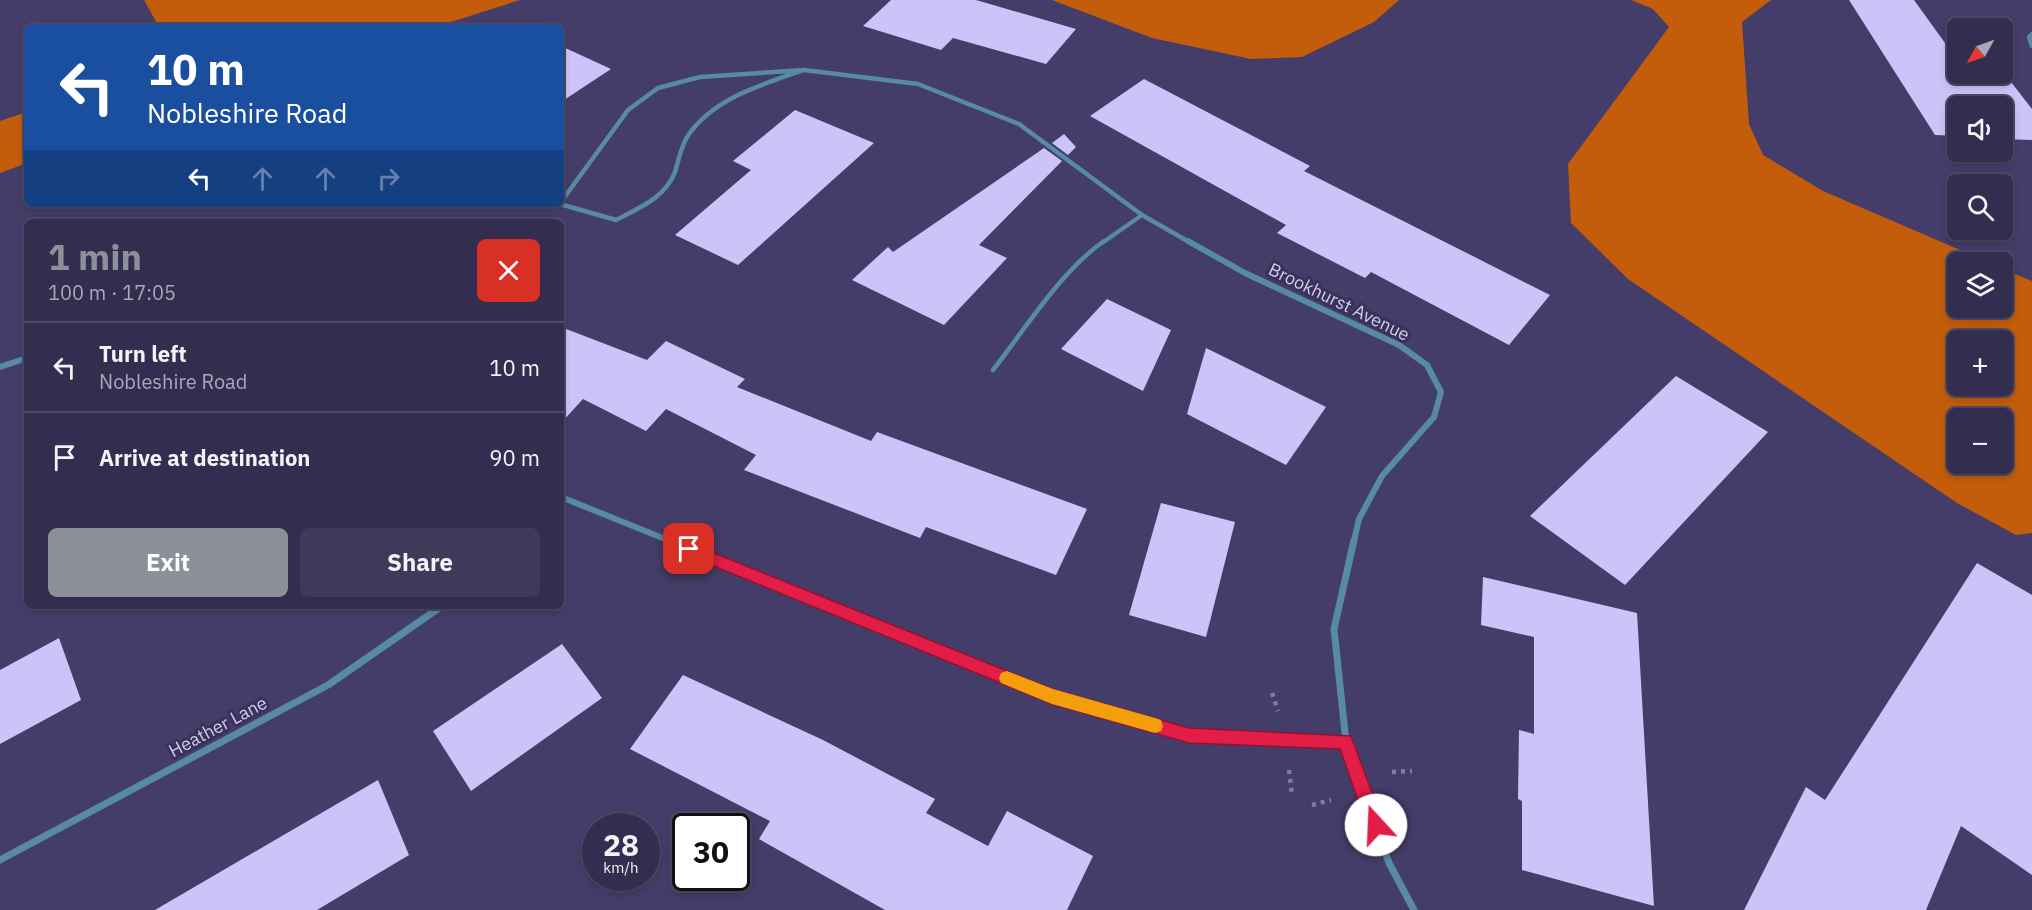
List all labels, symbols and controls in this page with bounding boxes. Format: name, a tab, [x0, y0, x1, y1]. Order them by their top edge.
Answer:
north arrow	[1947, 18, 2013, 84]
map controls	[1947, 18, 2013, 474]
text: 10 m	[147, 42, 245, 97]
icon: left	[48, 48, 126, 126]
text: Nobleshire Road	[147, 95, 347, 130]
button: sound	[1947, 96, 2013, 162]
icon: left	[183, 162, 216, 195]
icon: ahead	[246, 162, 279, 195]
icon: ahead	[309, 162, 342, 195]
icon: right	[372, 162, 405, 195]
button: search	[1947, 174, 2013, 240]
text: 1 min	[48, 233, 142, 280]
button: close	[477, 239, 540, 302]
button: layers	[1947, 252, 2013, 318]
street label: Brookhurst Avenue	[1265, 257, 1414, 346]
text: 100 m · 17:05	[48, 279, 176, 306]
button: +	[1947, 330, 2013, 396]
text: Turn left	[99, 339, 187, 368]
icon: left	[48, 351, 81, 384]
text: 10 m	[489, 353, 540, 382]
text: Nobleshire Road	[99, 368, 247, 395]
button: −	[1947, 408, 2013, 474]
icon: arrive	[48, 441, 81, 474]
text: Arrive at destination	[99, 443, 310, 472]
text: 90 m	[489, 443, 540, 472]
pin	[663, 523, 714, 574]
button: Exit	[48, 528, 288, 597]
button: Share	[300, 528, 540, 597]
icon: arrive	[672, 532, 705, 565]
street label: Heather Lane	[165, 691, 271, 762]
position arrow	[1344, 793, 1408, 857]
speed limit sign: 30	[672, 813, 750, 891]
text: 28	[603, 825, 639, 864]
text: km/h	[603, 858, 639, 877]

